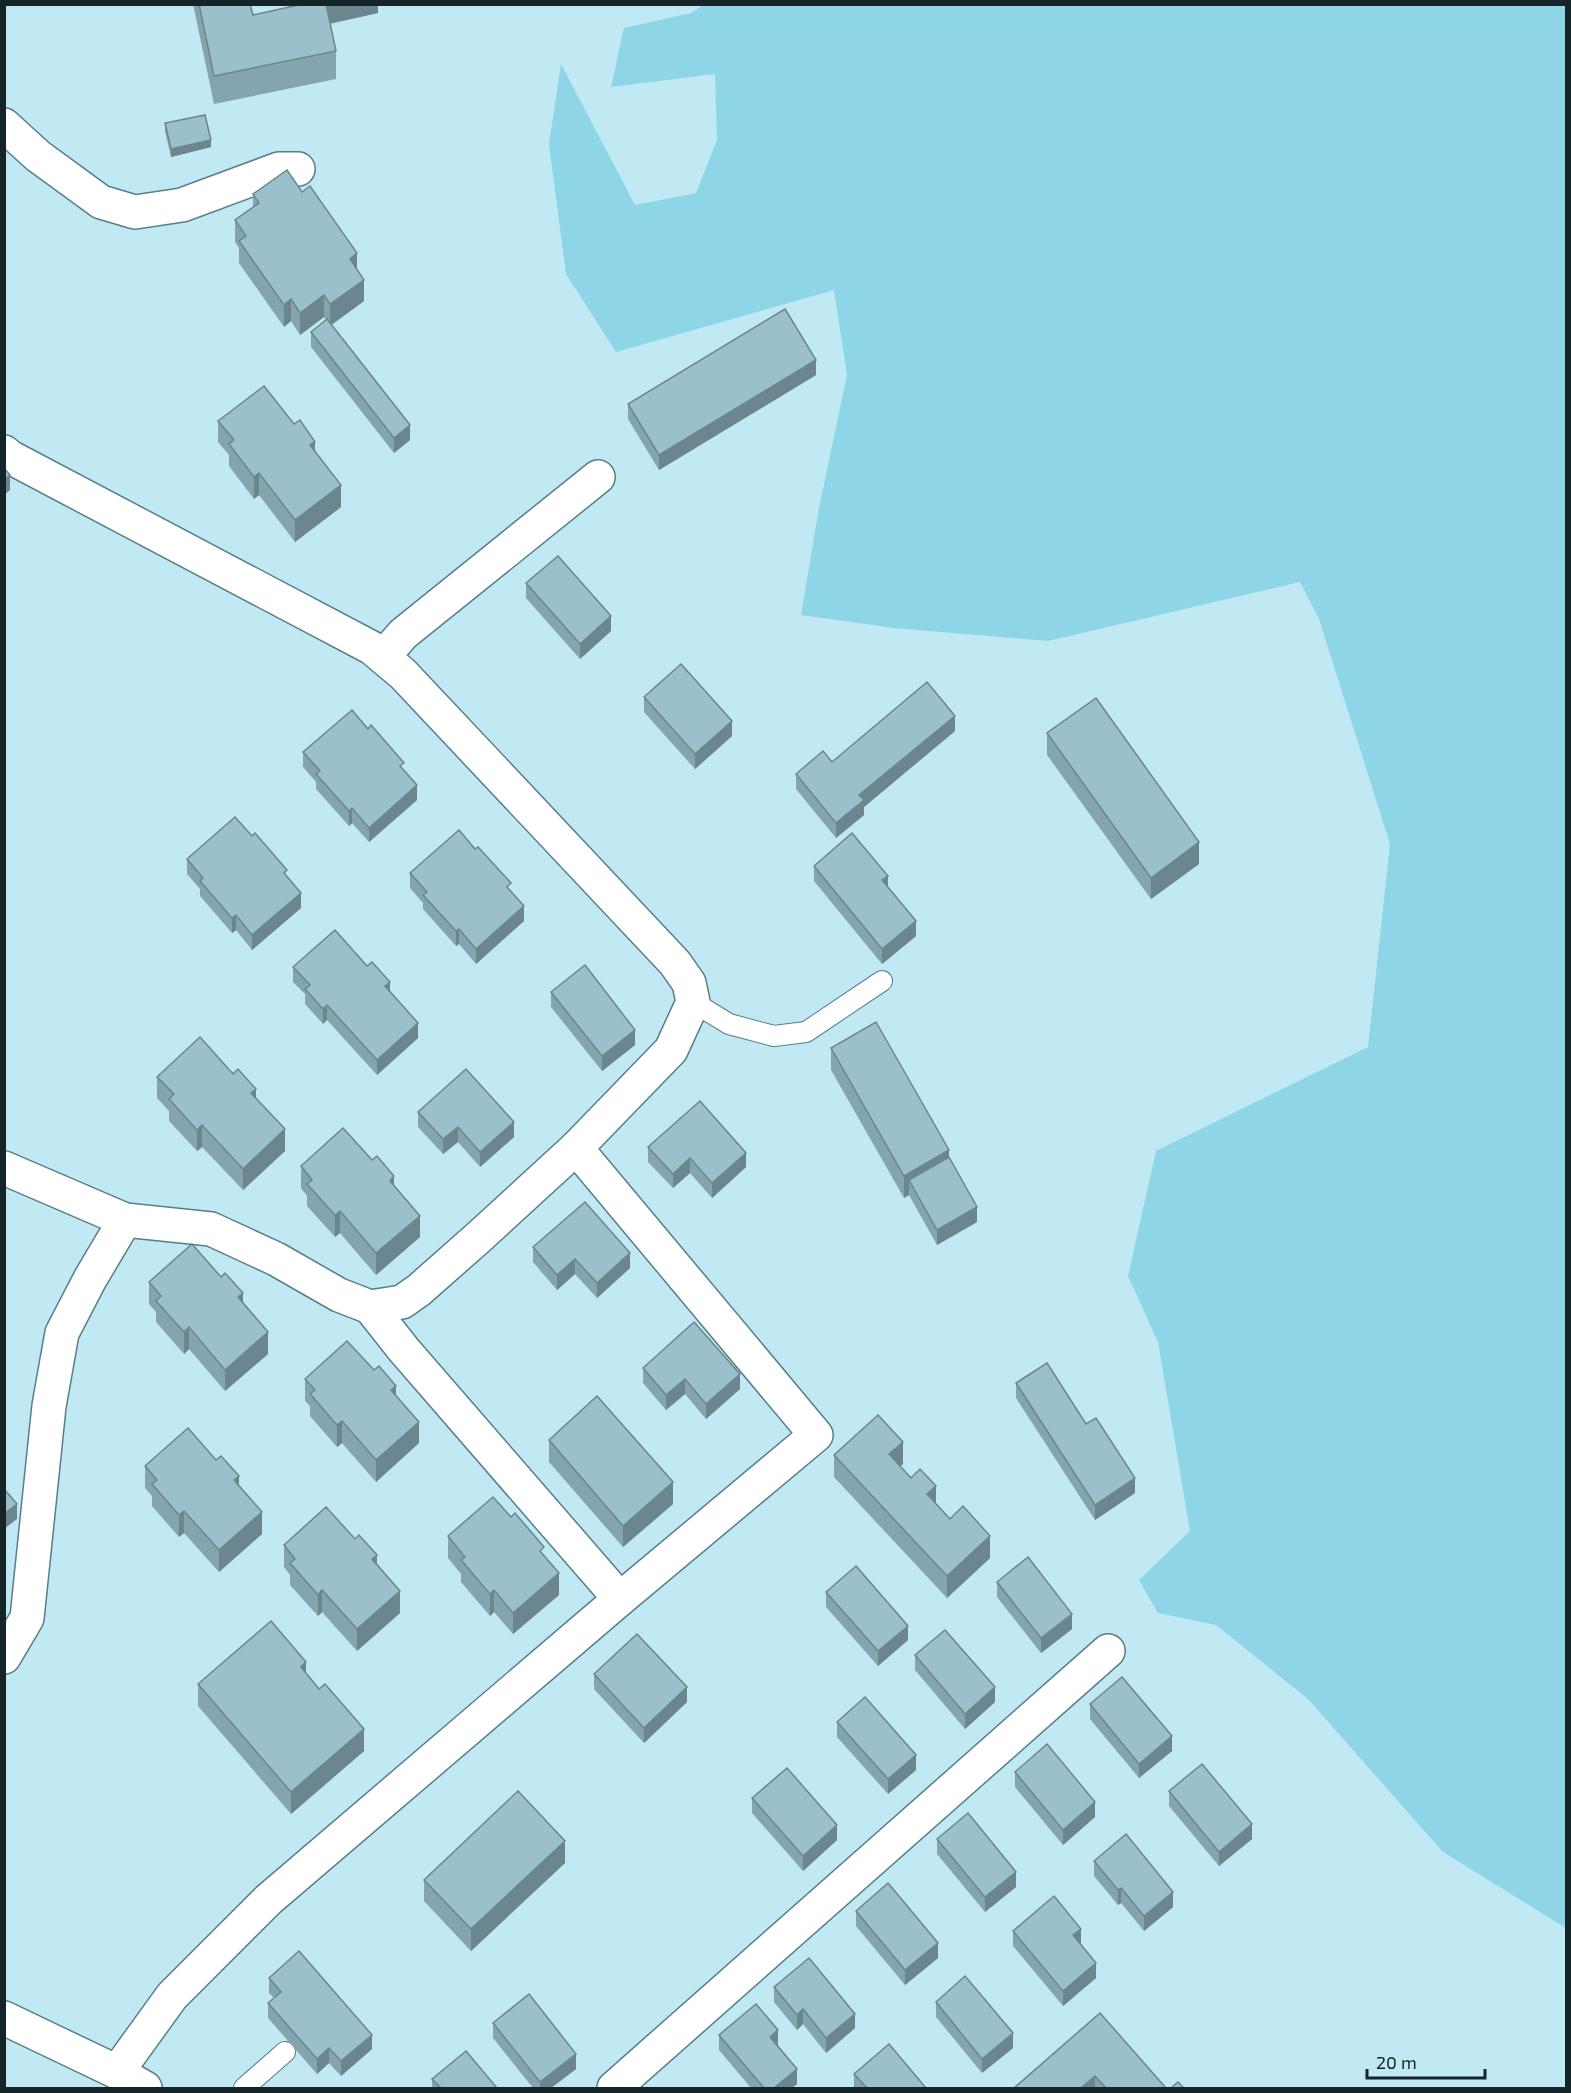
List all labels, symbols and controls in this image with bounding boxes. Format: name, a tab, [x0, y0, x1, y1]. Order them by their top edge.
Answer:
scale bar	[1367, 2042, 1486, 2080]
text: 20 m	[1376, 2051, 1417, 2073]

